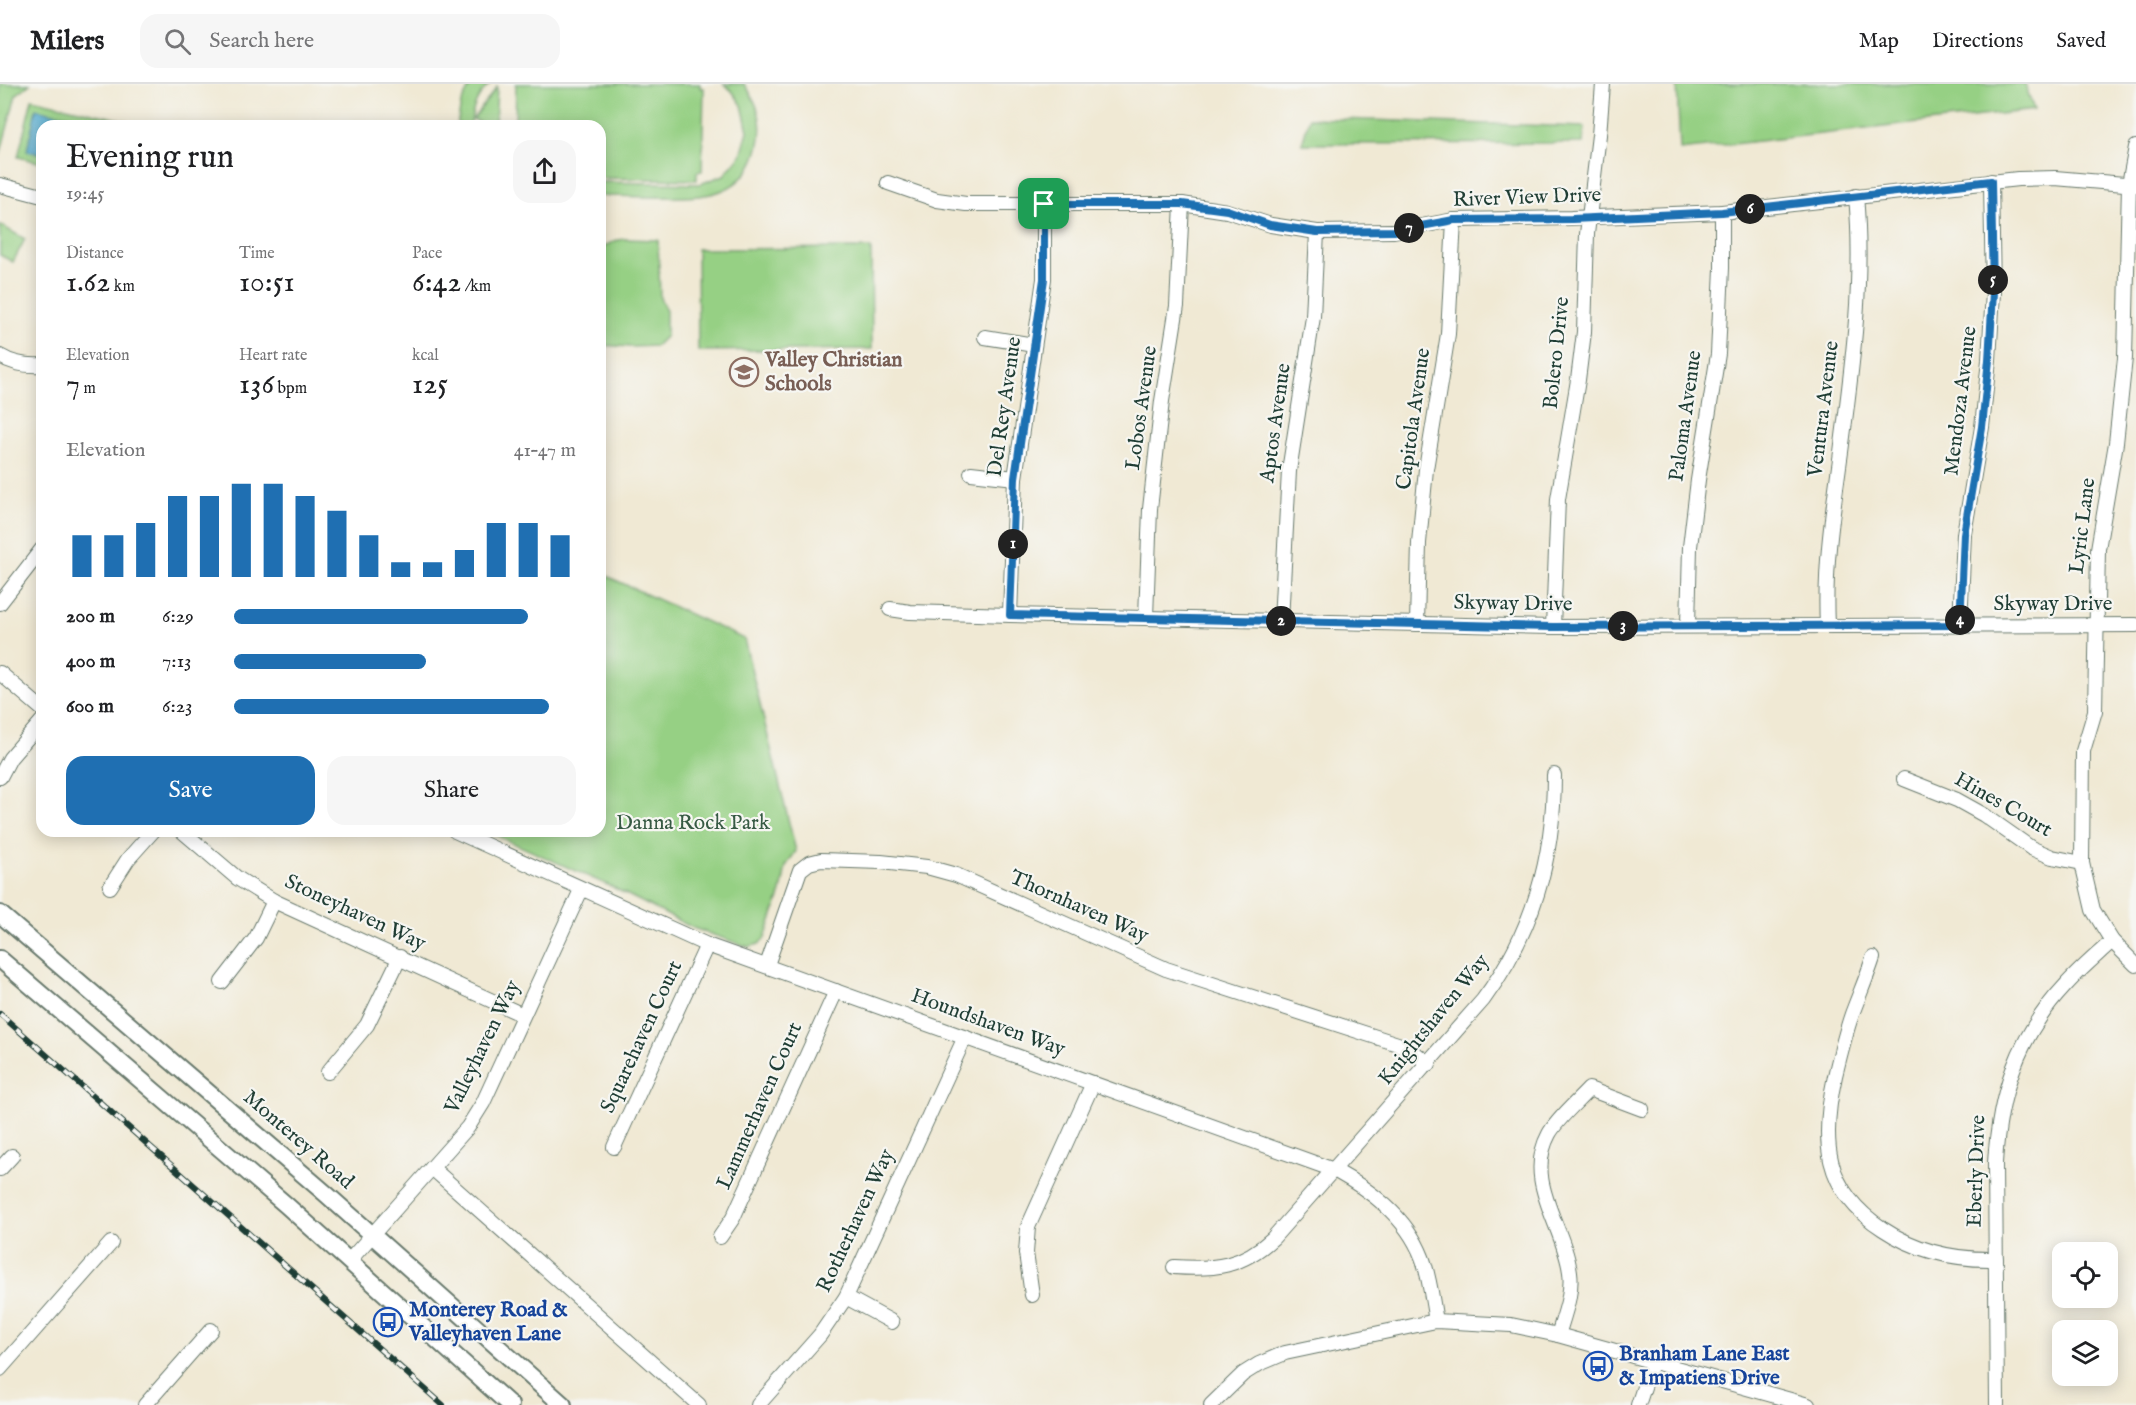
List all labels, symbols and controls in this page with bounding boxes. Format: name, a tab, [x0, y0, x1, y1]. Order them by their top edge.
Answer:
search box	[140, 14, 560, 68]
text: Milers	[30, 24, 104, 59]
icon: search	[161, 25, 194, 58]
text: Search here	[209, 27, 314, 55]
text: Map	[1859, 28, 1899, 55]
text: Directions	[1932, 28, 2023, 55]
text: Saved	[2056, 28, 2106, 55]
text: Evening run	[66, 137, 234, 179]
button: share	[513, 140, 576, 203]
pin	[1018, 178, 1069, 229]
text: 19:45	[66, 181, 104, 206]
street label: River View Drive	[1452, 182, 1602, 214]
icon: arrive	[1027, 187, 1060, 220]
pin: 6	[1735, 194, 1765, 224]
text: 6	[1747, 199, 1753, 219]
pin: 7	[1394, 213, 1424, 243]
text: 7	[1405, 218, 1413, 238]
text: Distance	[66, 244, 124, 264]
text: Time	[239, 244, 275, 264]
text: Pace	[412, 244, 442, 264]
text: 1.62	[66, 264, 110, 302]
text: 10:51	[239, 264, 295, 302]
text: 6:42	[412, 264, 461, 302]
pin: 5	[1978, 265, 2008, 295]
text: 5	[1990, 270, 1996, 290]
text: km	[110, 277, 135, 297]
text: /km	[461, 277, 491, 297]
street label: Bolero Drive	[1538, 295, 1576, 411]
street label: Mendoza Avenue	[1938, 324, 1984, 477]
street label: Del Rey Avenue	[982, 335, 1028, 479]
street label: Ventura Avenue	[1802, 339, 1846, 480]
street label: Lobos Avenue	[1120, 344, 1164, 472]
text: Elevation	[66, 346, 129, 366]
text: Heart rate	[239, 346, 307, 366]
text: kcal	[412, 346, 439, 366]
street label: Capitola Avenue	[1391, 346, 1437, 492]
place label: Valley Christian Schools	[764, 347, 902, 398]
street label: Paloma Avenue	[1663, 348, 1709, 483]
school or university icon: Valley Christian Schools	[728, 356, 760, 388]
street label: Aptos Avenue	[1254, 361, 1298, 485]
text: 7	[66, 366, 80, 404]
text: 136	[239, 366, 274, 404]
text: 125	[412, 366, 448, 404]
text: m	[80, 379, 96, 399]
text: bpm	[274, 379, 307, 399]
text: Elevation	[66, 438, 145, 463]
text: 41–47 m	[514, 438, 576, 463]
street label: Lyric Lane	[2064, 476, 2102, 576]
pin: 1	[998, 529, 1028, 559]
text: 1	[1010, 534, 1016, 554]
street label: Skyway Drive	[1453, 589, 1573, 619]
street label: Skyway Drive	[1994, 591, 2113, 618]
text: 200 m	[66, 604, 115, 629]
text: 6:29	[162, 604, 194, 629]
pin: 4	[1945, 605, 1975, 635]
pin: 2	[1266, 606, 1296, 636]
text: 4	[1956, 610, 1964, 630]
text: 2	[1277, 611, 1285, 631]
pin: 3	[1608, 611, 1638, 641]
text: 3	[1620, 616, 1626, 636]
text: 400 m	[66, 649, 115, 674]
text: 7:13	[162, 649, 192, 674]
text: 600 m	[66, 694, 114, 719]
text: 6:23	[162, 694, 193, 719]
button: Save	[66, 756, 315, 825]
button: Share	[327, 756, 576, 825]
street label: Hines Court	[1949, 766, 2057, 844]
park label: Danna Rock Park	[616, 810, 771, 837]
street label: Thornhaven Way	[1005, 864, 1153, 950]
street label: Stoneyhaven Way	[280, 869, 430, 958]
street label: Knightshaven Way	[1373, 948, 1496, 1091]
street label: Squarehaven Court	[595, 956, 689, 1118]
street label: Valleyhaven Way	[439, 975, 527, 1119]
street label: Houndshaven Way	[907, 983, 1069, 1064]
street label: Lammerhaven Court	[711, 1018, 809, 1194]
street label: Monterey Road	[237, 1084, 360, 1196]
street label: Eberly Drive	[1962, 1114, 1992, 1228]
street label: Rotherhaven Way	[811, 1144, 901, 1297]
map controls	[2052, 1242, 2118, 1386]
button: locate	[2052, 1242, 2118, 1308]
place label: Monterey Road & Valleyhaven Lane	[408, 1297, 568, 1348]
bus stop icon: Monterey Road & Valleyhaven Lane	[372, 1306, 404, 1338]
button: layers	[2052, 1320, 2118, 1386]
place label: Branham Lane East & Impatiens Drive	[1619, 1341, 1790, 1392]
bus stop icon: Branham Lane East & Impatiens Drive	[1582, 1350, 1614, 1382]

